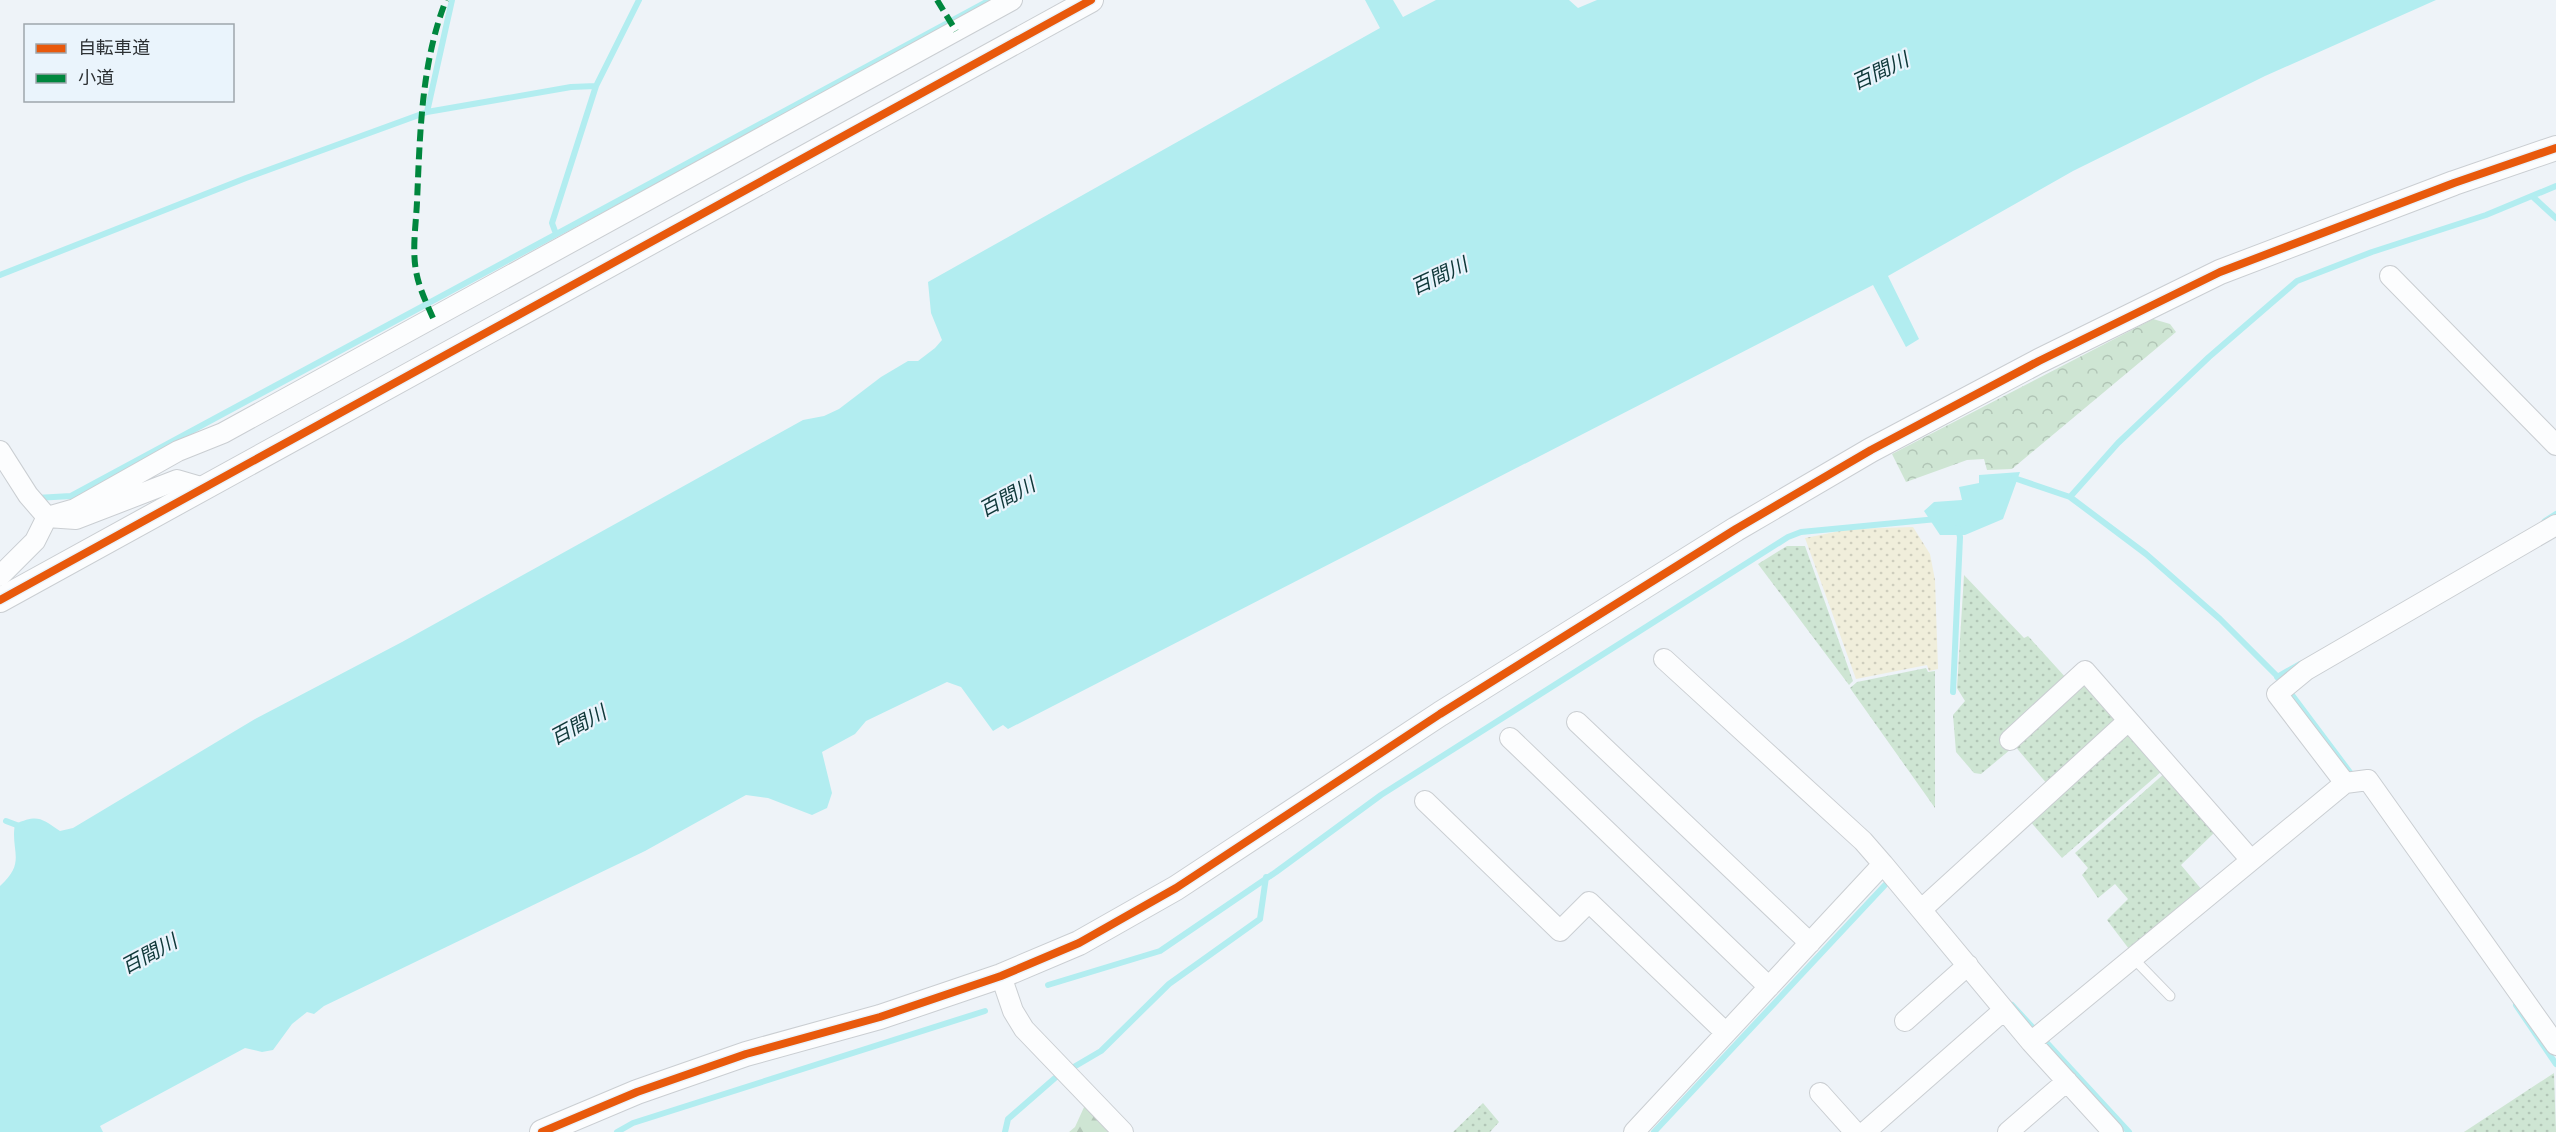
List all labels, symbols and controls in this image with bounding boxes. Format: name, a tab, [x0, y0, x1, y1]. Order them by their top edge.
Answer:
legend	[24, 24, 234, 102]
text: 自転車道	[78, 37, 150, 58]
water label: 百間川	[1848, 47, 1914, 95]
text: 小道	[78, 67, 114, 88]
water label: 百間川	[1407, 252, 1473, 300]
water label: 百間川	[975, 471, 1041, 522]
water label: 百間川	[546, 699, 612, 750]
water label: 百間川	[117, 928, 183, 979]

